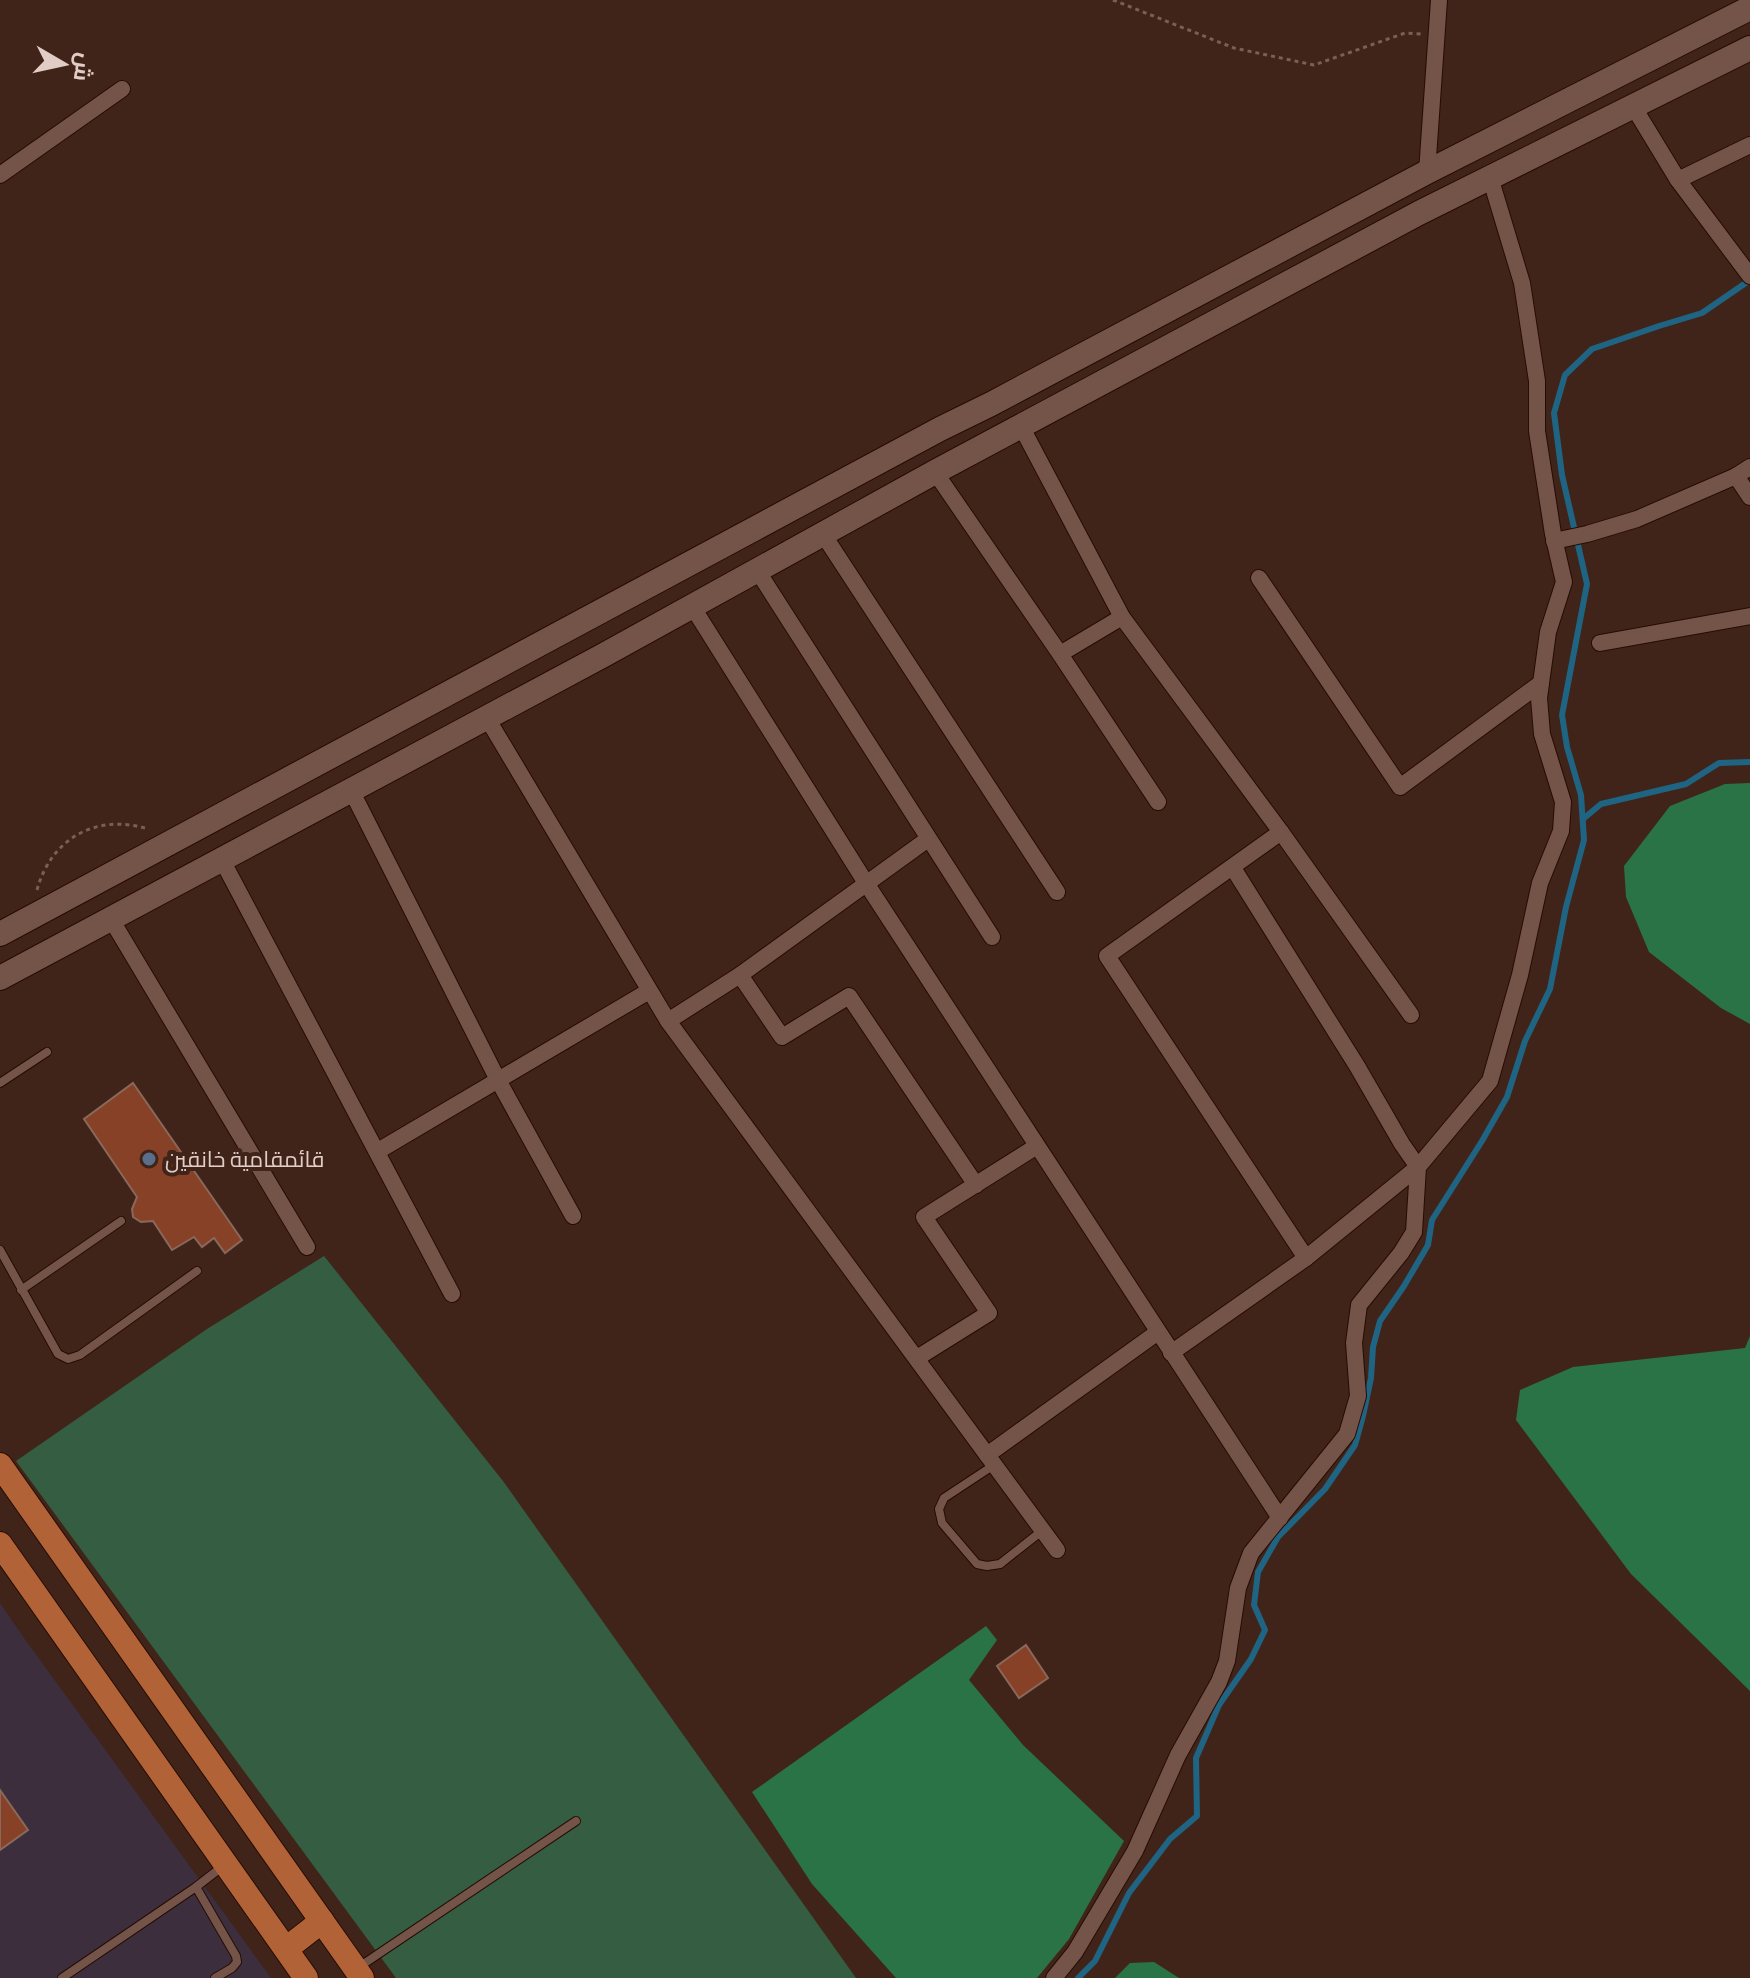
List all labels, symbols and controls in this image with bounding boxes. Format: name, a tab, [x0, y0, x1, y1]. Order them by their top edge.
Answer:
north arrow	[24, 24, 104, 104]
text: ش	[65, 51, 101, 83]
place label: قائمقامية خانقين	[165, 1144, 324, 1176]
marker: قائمقامية خانقين	[140, 1150, 158, 1168]

